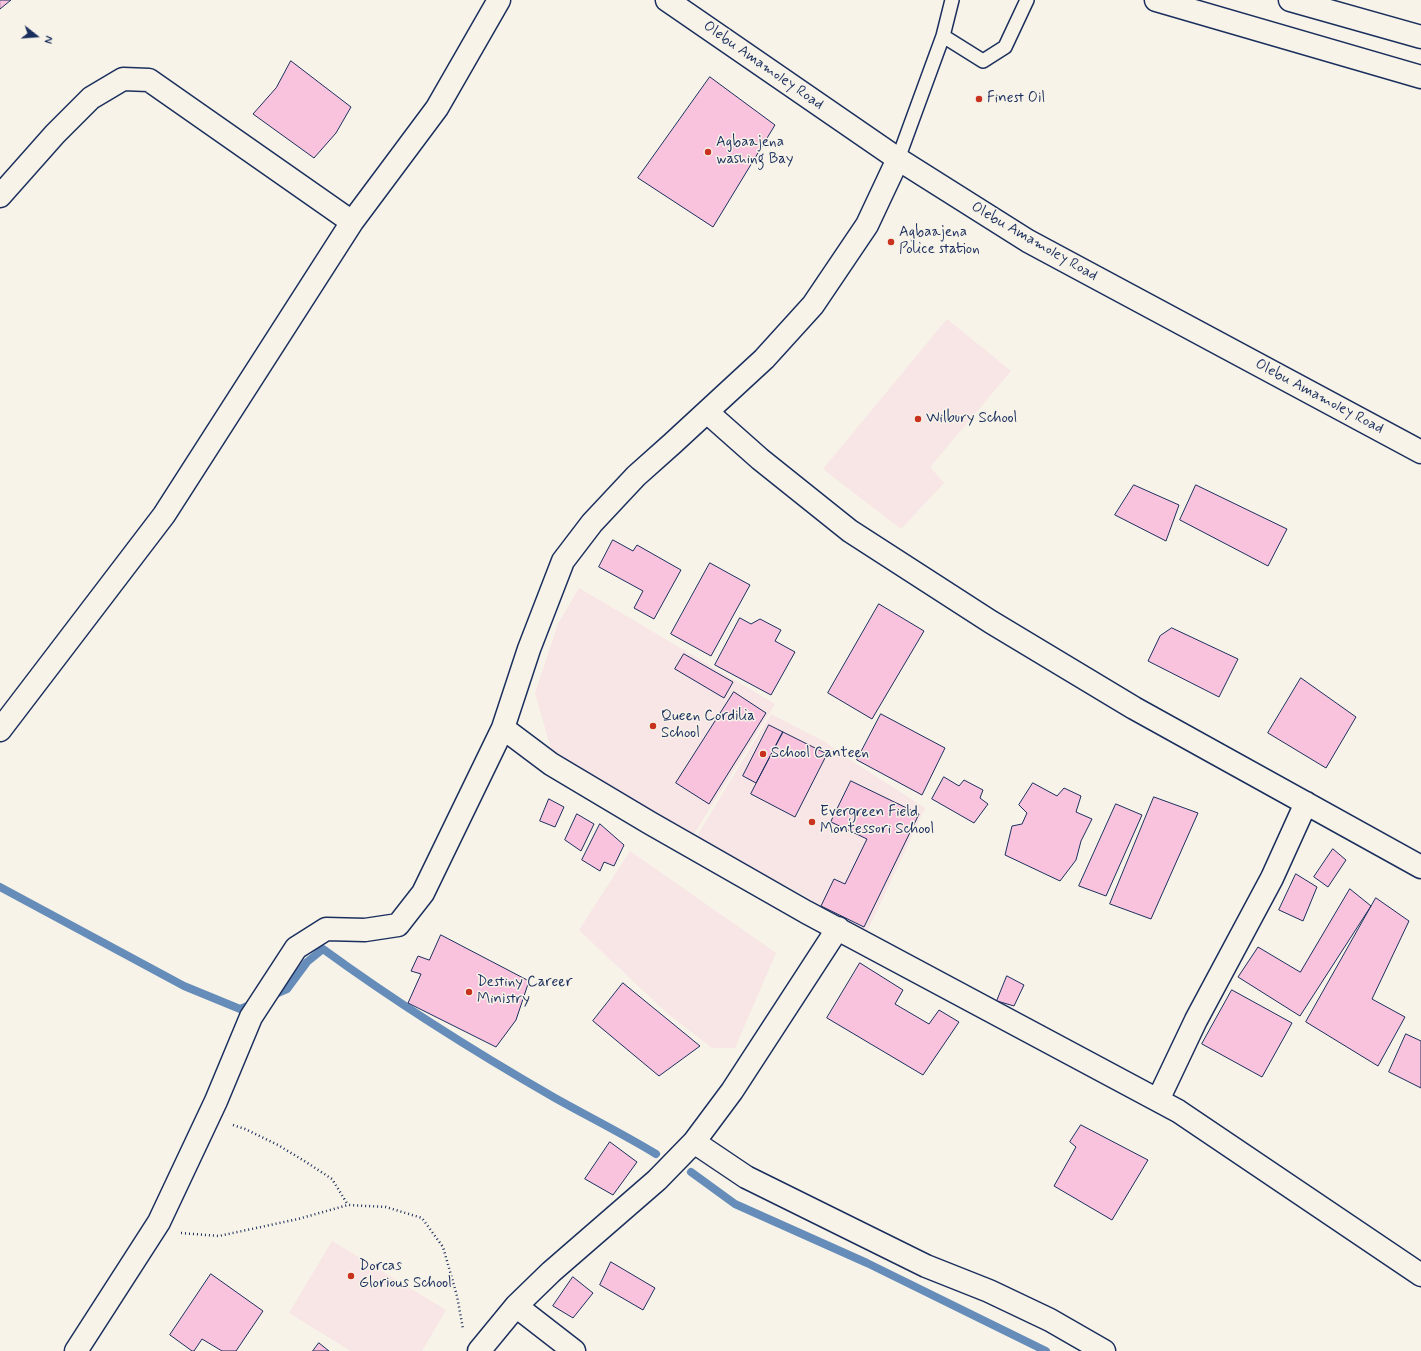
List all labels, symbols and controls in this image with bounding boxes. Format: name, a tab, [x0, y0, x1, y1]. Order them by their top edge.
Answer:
north arrow	[16, 16, 56, 56]
street label: Olebu Amamoley Road	[699, 18, 827, 114]
text: N	[40, 34, 55, 45]
place label: Finest Oil	[987, 90, 1045, 108]
marker: Finest Oil	[974, 94, 984, 104]
place label: Agbaajena washing Bay	[716, 134, 794, 169]
marker: Agbaajena washing Bay	[703, 147, 713, 157]
street label: Olebu Amamoley Road	[968, 198, 1100, 286]
place label: Agbaajena Police station	[899, 224, 980, 259]
marker: Agbaajena Police station	[886, 237, 896, 247]
street label: Olebu Amamoley Road	[1252, 355, 1386, 439]
place label: Wilbury School	[926, 410, 1017, 428]
marker: Wilbury School	[913, 414, 923, 424]
place label: Queen Cordilia School	[661, 708, 755, 743]
marker: Queen Cordilia School	[648, 721, 658, 731]
place label: School Canteen	[771, 745, 869, 763]
marker: School Canteen	[758, 749, 768, 759]
place label: Evergreen Field Montessori School	[820, 804, 934, 839]
marker: Evergreen Field Montessori School	[807, 817, 817, 827]
place label: Destiny Career Ministry	[477, 974, 572, 1009]
marker: Destiny Career Ministry	[464, 987, 474, 997]
place label: Dorcas Glorious School	[359, 1258, 452, 1293]
marker: Dorcas Glorious School	[346, 1271, 356, 1281]

